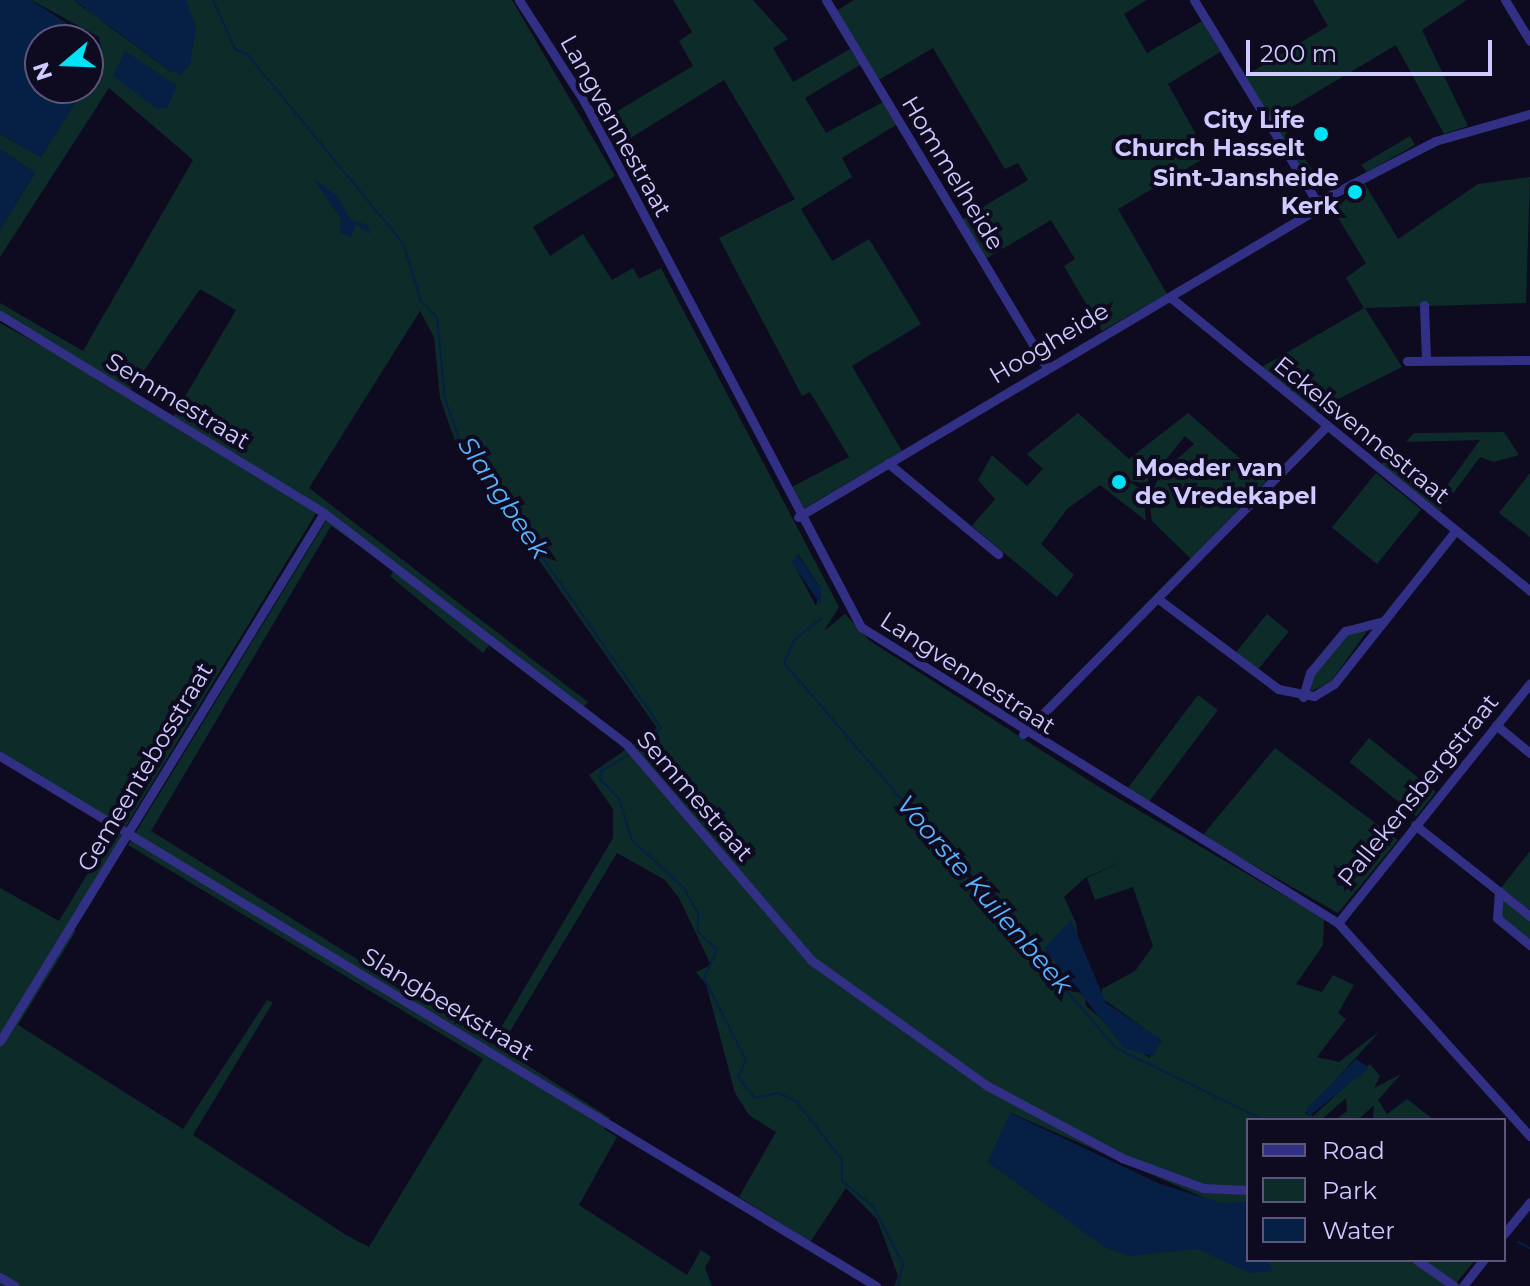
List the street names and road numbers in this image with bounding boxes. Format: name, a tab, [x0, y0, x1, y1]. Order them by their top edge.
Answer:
street label: Langvennestraat	[554, 30, 678, 222]
street label: Hommelheide	[896, 91, 1010, 255]
street label: Hoogheide	[984, 296, 1114, 390]
street label: Semmestraat	[101, 347, 255, 455]
street label: Eckelsvennestraat	[1268, 350, 1456, 510]
street label: Langvennestraat	[875, 606, 1061, 740]
street label: Gemeentebosstraat	[71, 657, 219, 877]
street label: Pallekensbergstraat	[1331, 688, 1505, 892]
street label: Semmestraat	[631, 725, 759, 867]
street label: Slangbeekstraat	[357, 941, 539, 1067]

